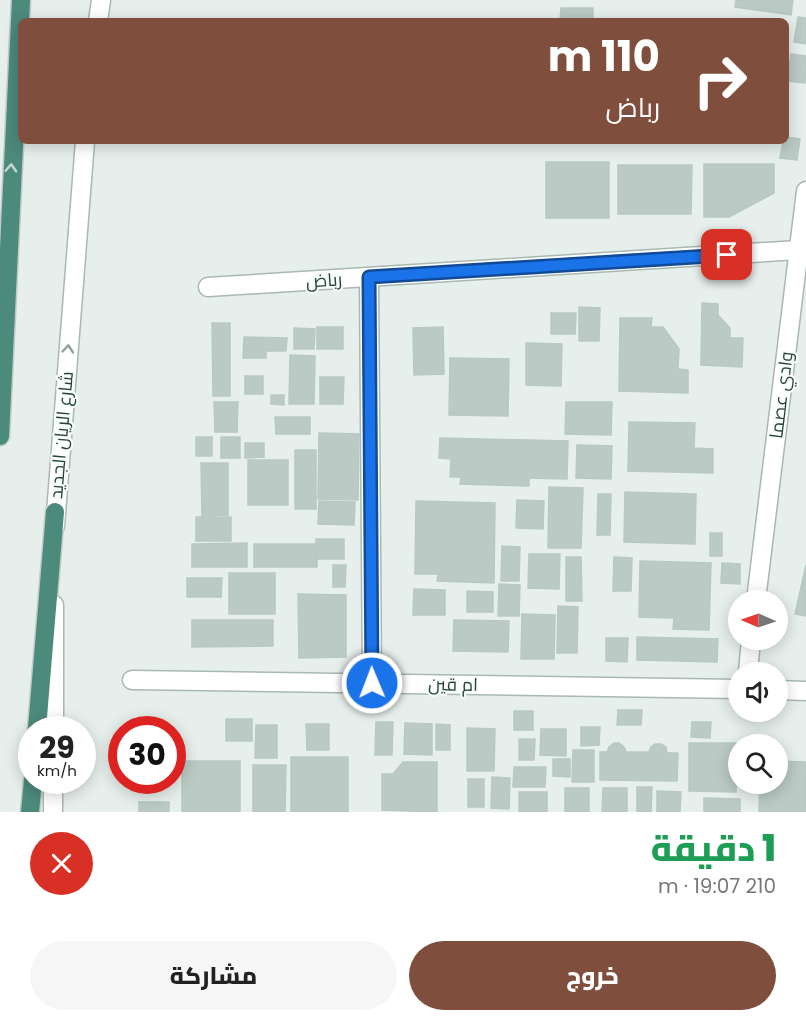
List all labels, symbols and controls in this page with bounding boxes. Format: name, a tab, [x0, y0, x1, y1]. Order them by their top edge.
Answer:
text: 110 m	[548, 27, 660, 86]
icon: right	[681, 42, 759, 120]
text: رباض	[606, 89, 660, 126]
one-way arrow	[5, 164, 18, 173]
pin	[701, 229, 752, 280]
icon: arrive	[710, 238, 743, 271]
street label: رباض	[305, 266, 343, 294]
one-way arrow	[61, 344, 74, 353]
street label: وادي عصما	[763, 350, 801, 440]
street label: شارع الريان الجديد	[43, 370, 79, 500]
north arrow	[728, 590, 788, 650]
map controls	[728, 590, 788, 794]
position arrow	[340, 651, 404, 715]
button: sound	[728, 662, 788, 722]
street label: ام قين	[428, 671, 478, 697]
speed limit sign: 30	[108, 716, 186, 794]
text: 29	[39, 726, 75, 769]
button: search	[728, 734, 788, 794]
text: km/h	[37, 760, 77, 781]
text: 1 دقيقة	[651, 823, 776, 874]
button: close	[30, 832, 93, 895]
text: 210 m · 19:07	[658, 872, 776, 900]
button: مشاركة	[30, 941, 397, 1010]
button: خروج	[409, 941, 776, 1010]

